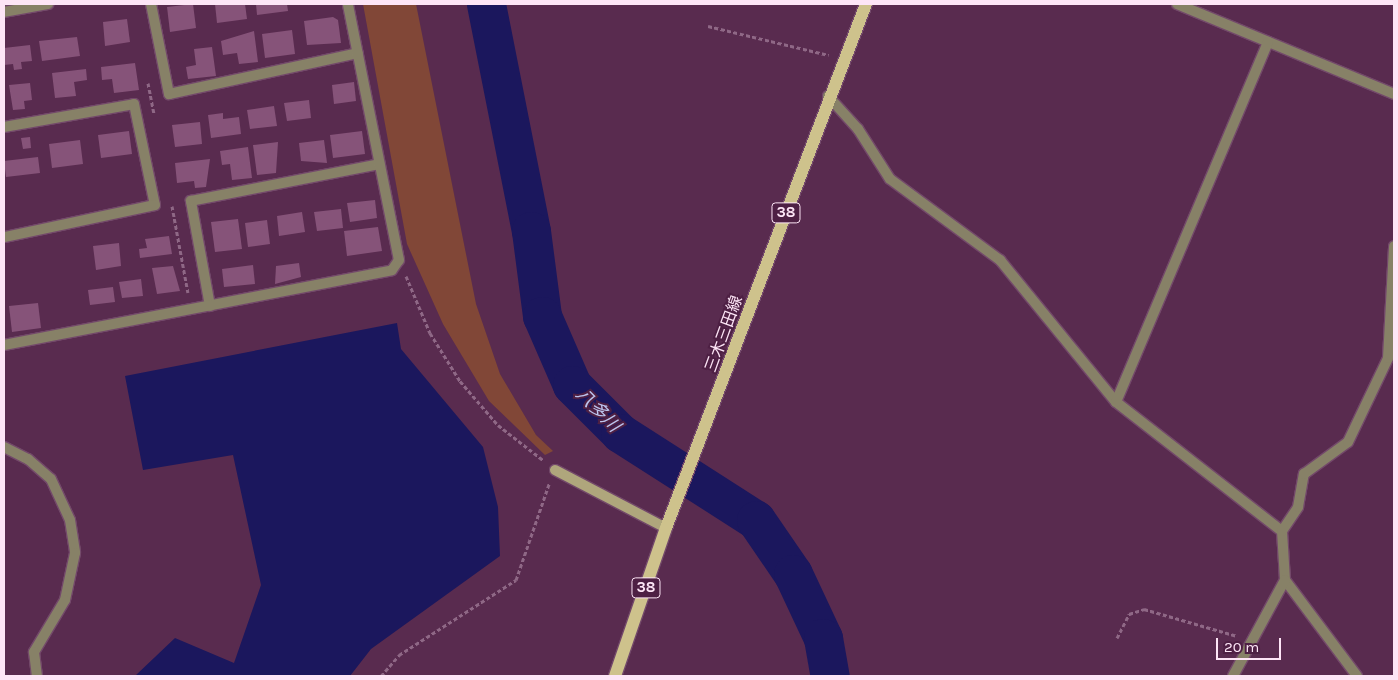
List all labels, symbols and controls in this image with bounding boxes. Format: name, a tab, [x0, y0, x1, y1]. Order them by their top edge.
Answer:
road number: 38	[771, 200, 801, 226]
street label: 三木三田線	[701, 293, 747, 375]
water label: 八多川	[571, 383, 625, 437]
road number: 38	[631, 576, 661, 600]
scale bar	[1218, 628, 1283, 660]
text: 20 m	[1224, 638, 1259, 656]

